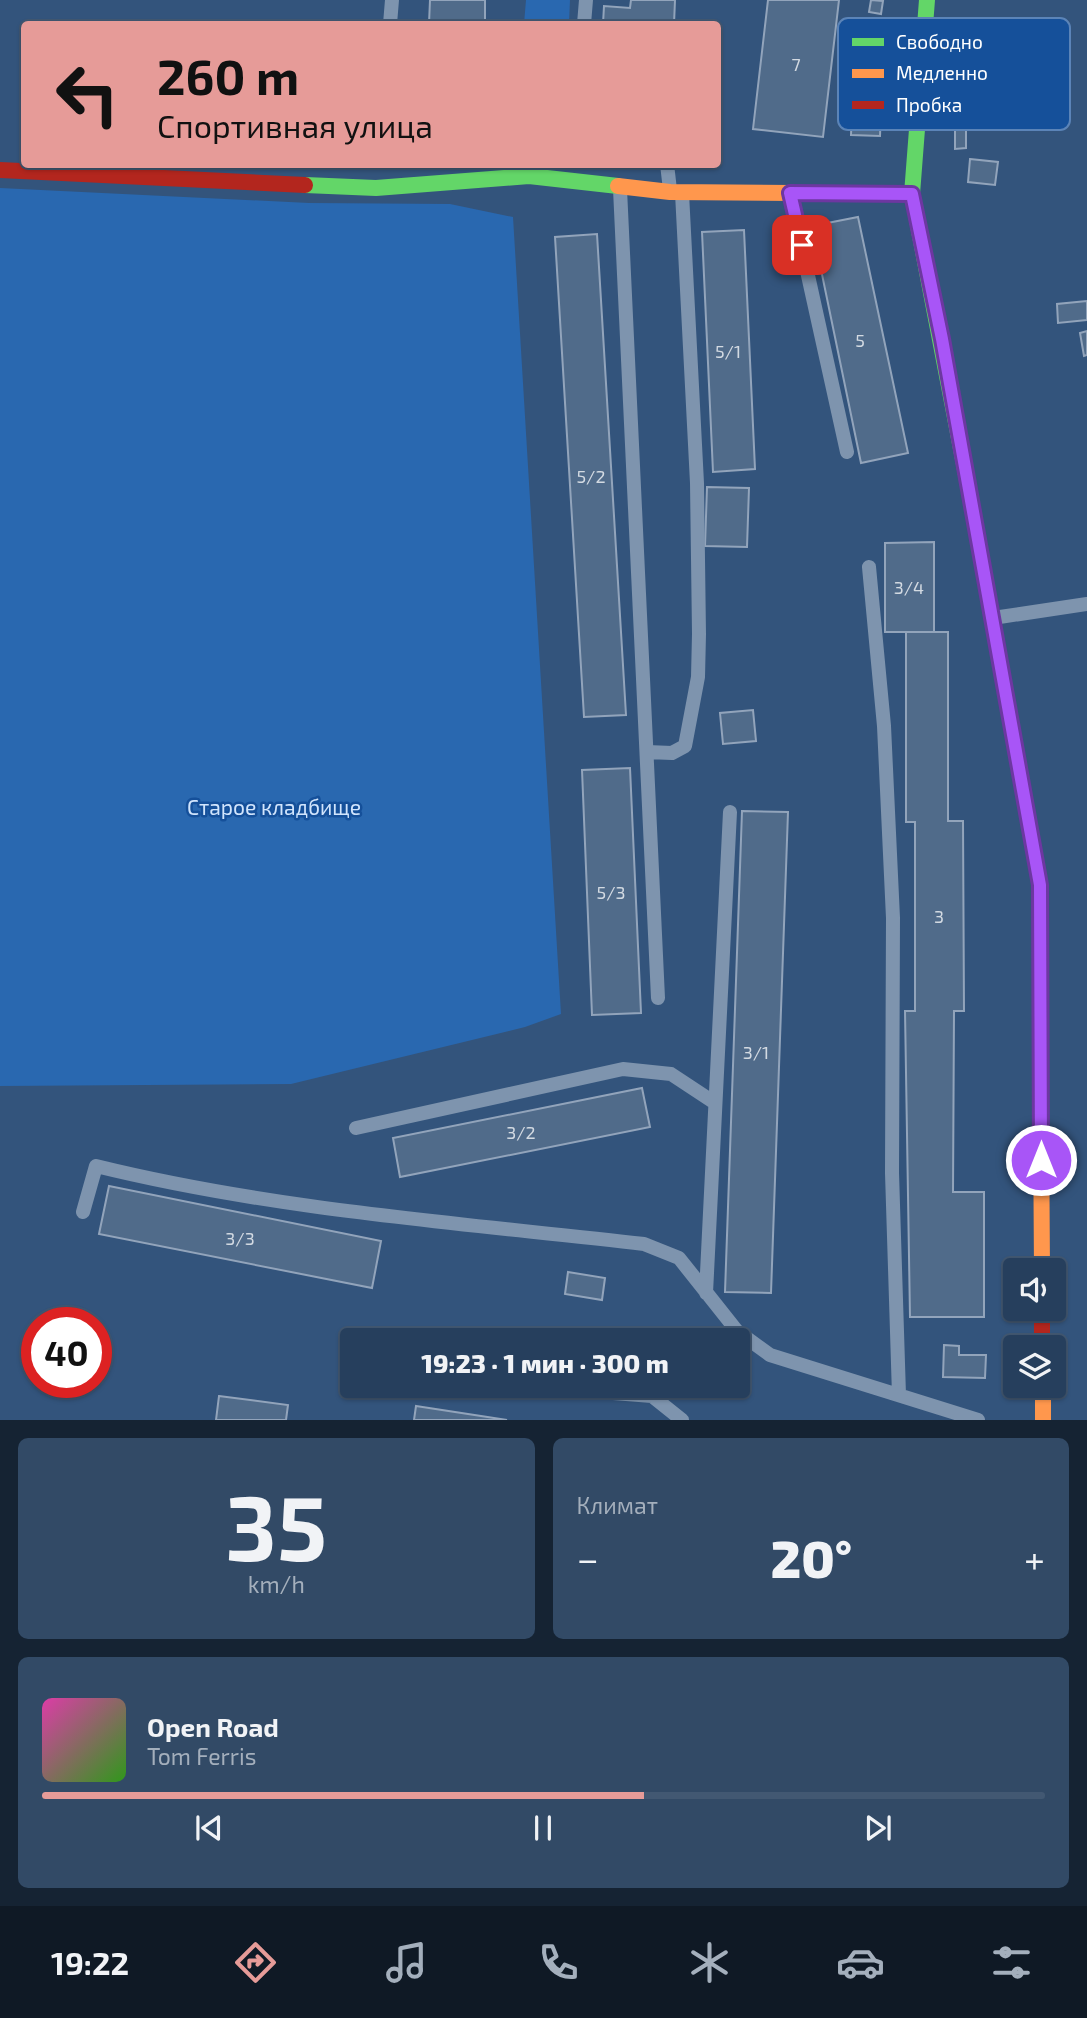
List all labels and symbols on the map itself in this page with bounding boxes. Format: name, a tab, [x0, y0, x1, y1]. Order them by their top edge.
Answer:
legend	[838, 18, 1070, 130]
text: Свободно	[896, 30, 983, 53]
house number: 7	[791, 53, 801, 75]
text: Медленно	[896, 61, 988, 84]
text: Пробка	[896, 93, 962, 116]
pin	[772, 215, 832, 275]
house number: 5	[855, 329, 865, 351]
house number: 5/1	[715, 340, 741, 362]
house number: 5/2	[576, 465, 606, 487]
house number: 3/4	[894, 576, 924, 598]
park label: Старое кладбище	[187, 794, 361, 819]
house number: 5/3	[597, 881, 625, 903]
house number: 3	[934, 905, 944, 927]
house number: 3/1	[743, 1041, 769, 1063]
house number: 3/2	[506, 1121, 536, 1143]
position arrow	[1004, 1123, 1078, 1197]
house number: 3/3	[225, 1227, 255, 1249]
speed limit sign: 40	[21, 1307, 112, 1398]

